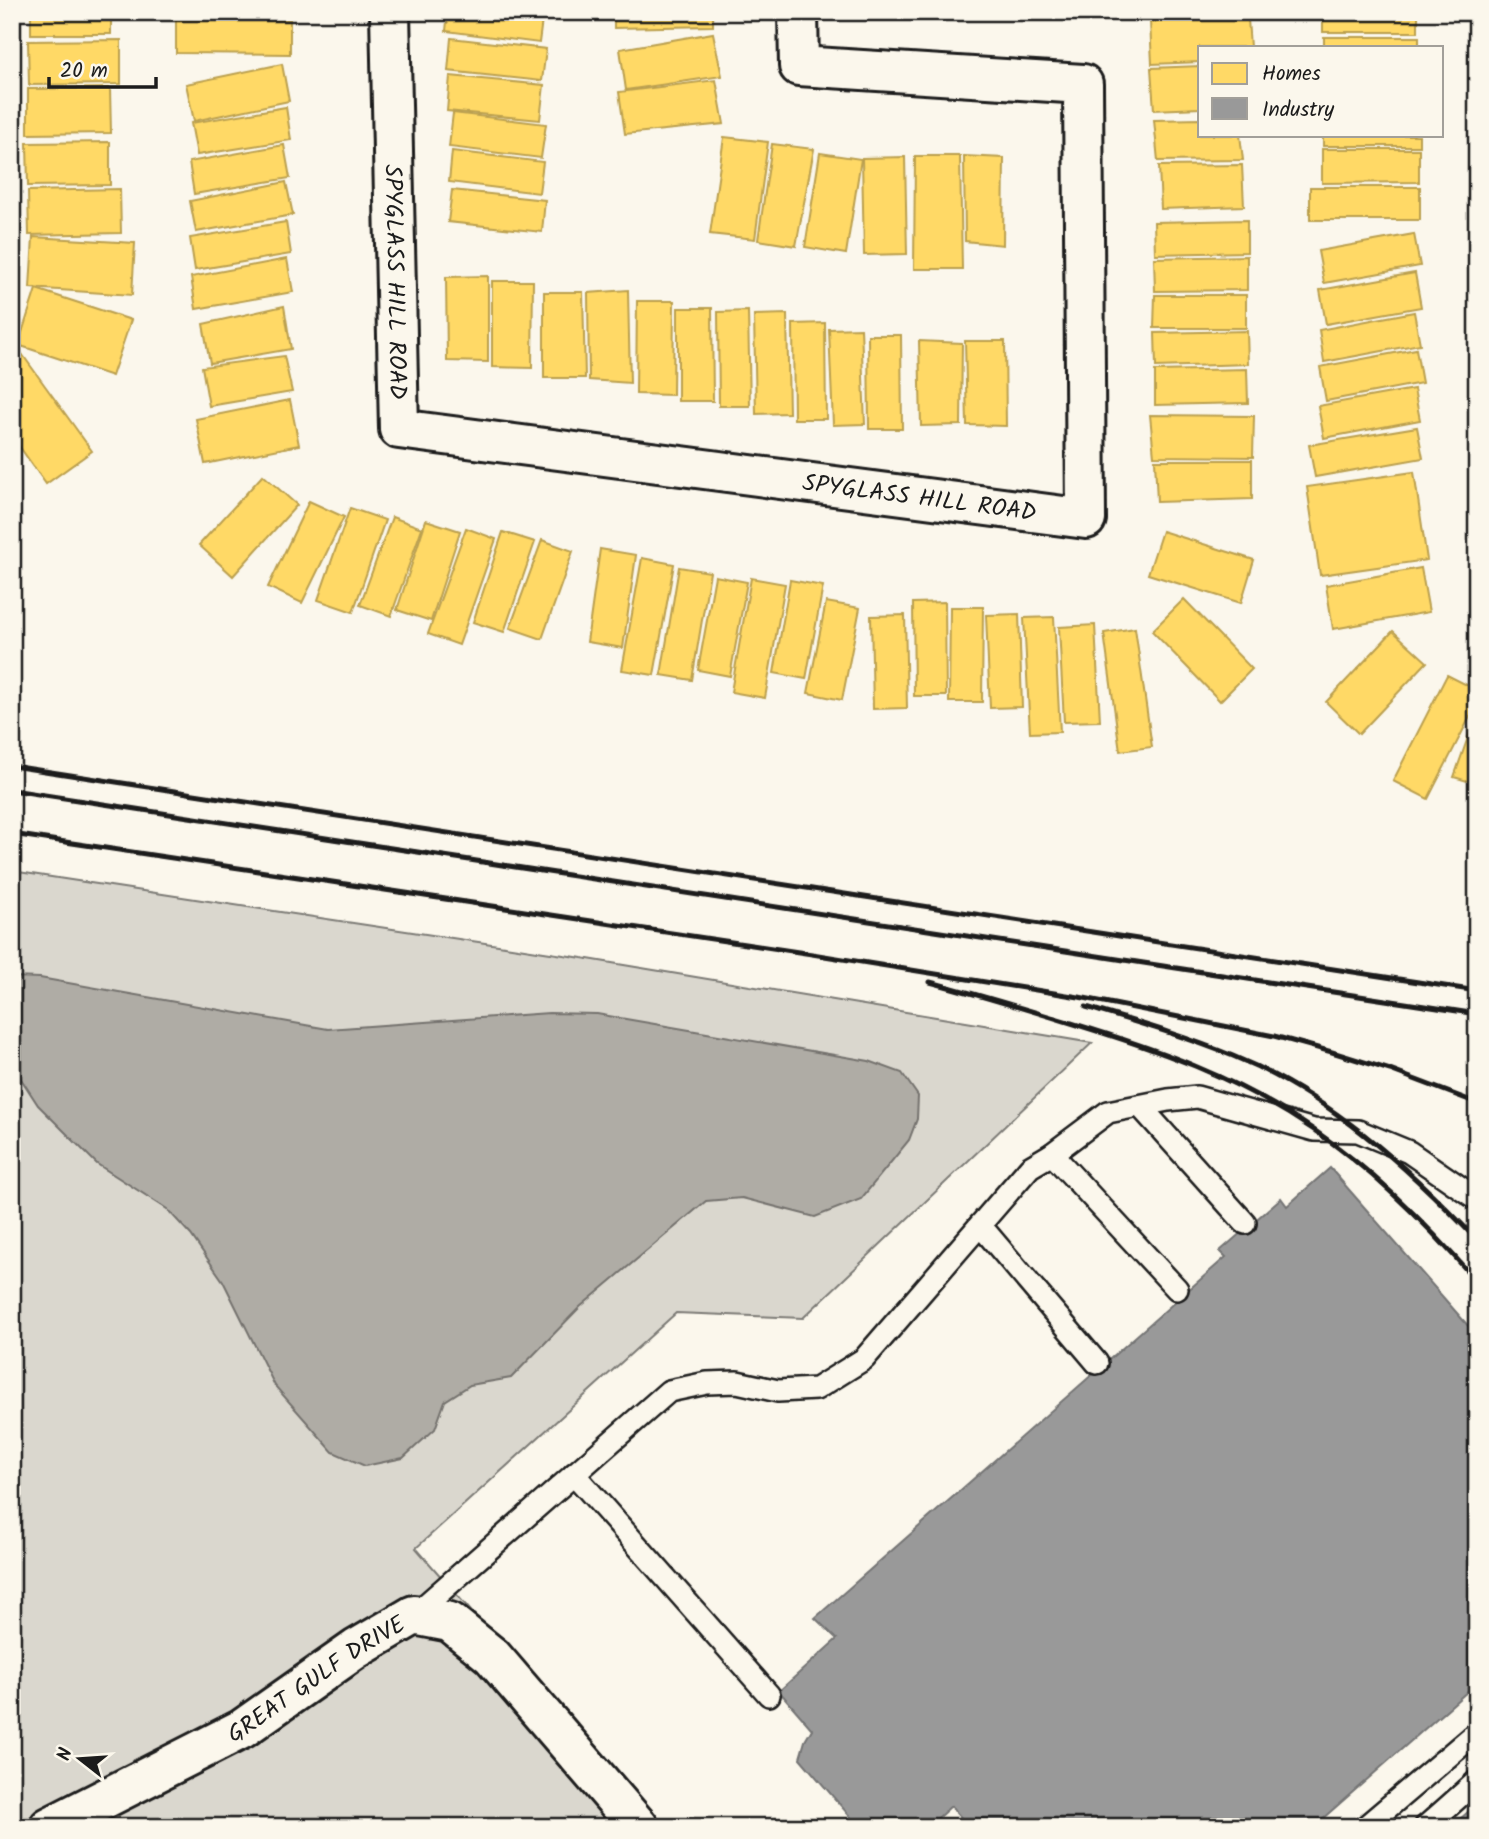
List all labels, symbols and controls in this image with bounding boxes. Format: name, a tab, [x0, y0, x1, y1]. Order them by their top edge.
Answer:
scale bar	[49, 46, 156, 90]
legend	[1198, 46, 1444, 136]
text: 20 m	[60, 55, 108, 88]
text: Homes	[1262, 58, 1321, 91]
text: Industry	[1262, 94, 1334, 127]
street label: SPYGLASS HILL ROAD	[372, 164, 416, 400]
street label: SPYGLASS HILL ROAD	[800, 464, 1038, 533]
street label: GREAT GULF DRIVE	[221, 1606, 414, 1754]
north arrow	[46, 1724, 116, 1794]
text: N	[50, 1744, 82, 1765]

